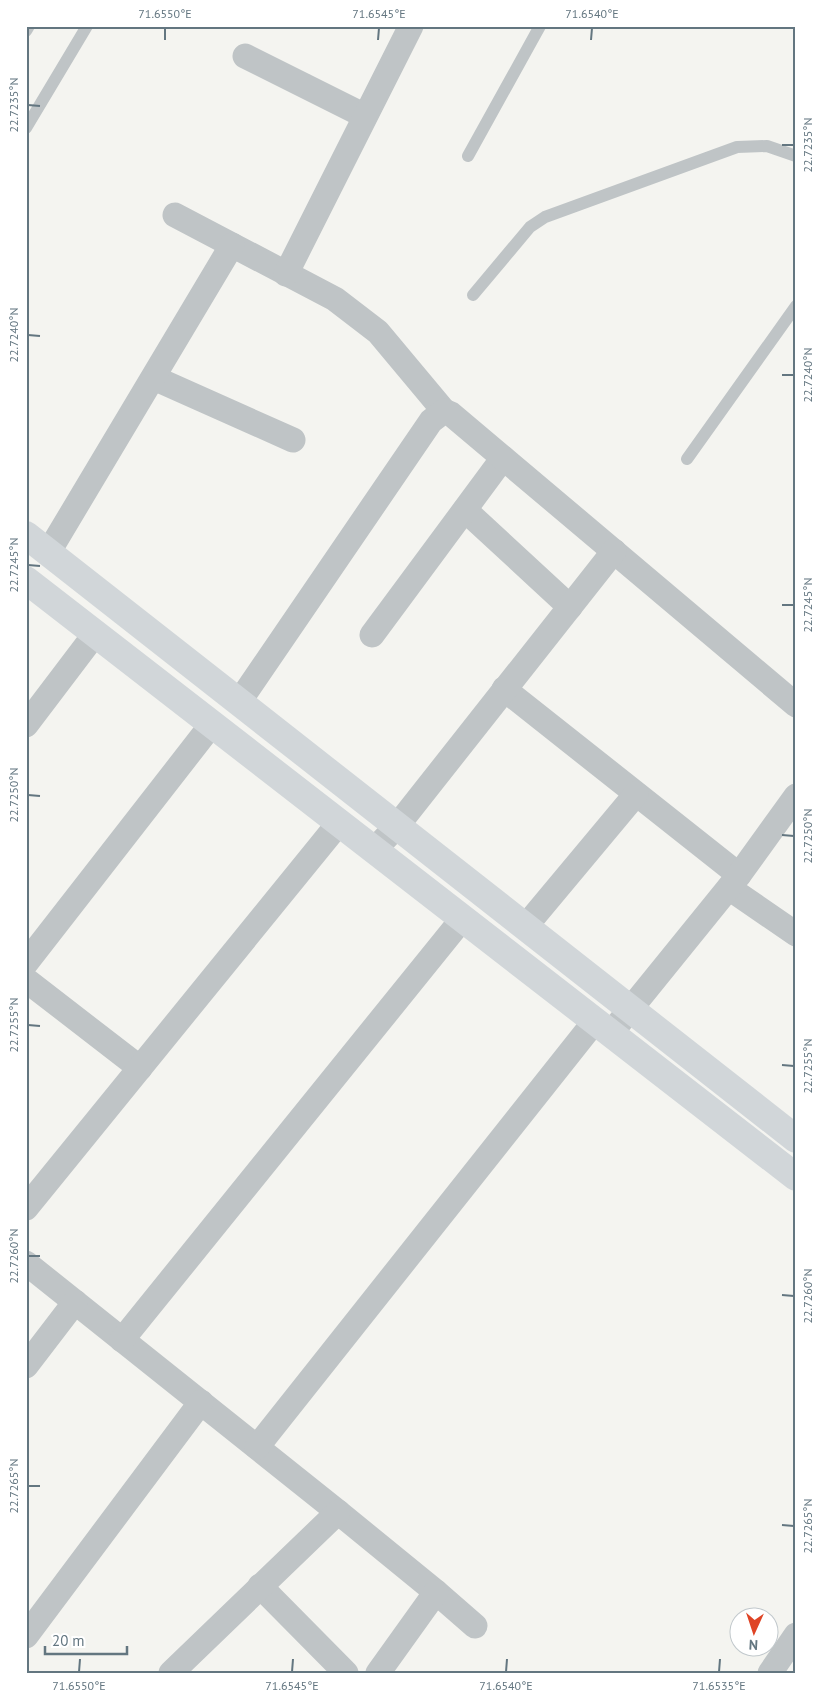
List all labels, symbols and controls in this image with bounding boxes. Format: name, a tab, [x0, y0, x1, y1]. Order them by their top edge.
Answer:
text: 71.6550°E	[138, 6, 192, 21]
text: 71.6545°E	[352, 6, 406, 21]
text: 71.6540°E	[565, 6, 619, 21]
text: 22.7235°N	[6, 78, 21, 132]
text: 22.7235°N	[800, 118, 815, 172]
text: 22.7240°N	[6, 308, 21, 362]
text: 22.7240°N	[800, 348, 815, 402]
text: 22.7245°N	[6, 538, 21, 592]
text: 22.7245°N	[800, 578, 815, 632]
text: 22.7250°N	[6, 768, 21, 822]
text: 22.7250°N	[800, 809, 815, 863]
text: 22.7255°N	[6, 998, 21, 1052]
text: 22.7255°N	[800, 1039, 815, 1093]
text: 22.7260°N	[6, 1229, 21, 1283]
text: 22.7260°N	[800, 1269, 815, 1323]
text: 22.7265°N	[6, 1459, 21, 1513]
text: 22.7265°N	[800, 1499, 815, 1553]
north arrow	[730, 1606, 780, 1656]
scale bar	[45, 1624, 128, 1656]
text: 20 m	[52, 1631, 85, 1650]
text: N	[748, 1636, 758, 1654]
text: 71.6550°E	[52, 1678, 106, 1693]
text: 71.6545°E	[265, 1678, 319, 1693]
text: 71.6540°E	[479, 1678, 533, 1693]
text: 71.6535°E	[692, 1678, 746, 1693]

